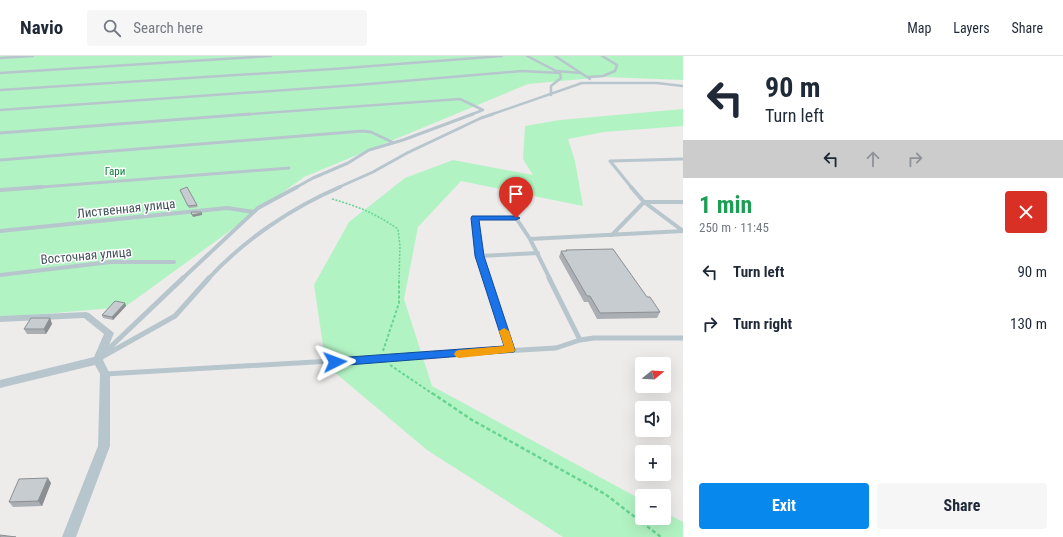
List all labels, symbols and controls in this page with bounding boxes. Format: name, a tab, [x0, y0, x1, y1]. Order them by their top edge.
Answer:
search box	[87, 10, 367, 46]
text: Navio	[20, 16, 63, 39]
icon: search	[101, 17, 123, 39]
text: Search here	[133, 19, 203, 37]
text: Map	[907, 20, 931, 36]
text: Layers	[953, 20, 990, 36]
text: Share	[1012, 20, 1043, 36]
text: 90 m	[765, 71, 821, 104]
icon: left	[699, 72, 751, 124]
text: Turn left	[765, 105, 824, 126]
icon: left	[820, 148, 842, 170]
icon: ahead	[862, 148, 884, 170]
icon: right	[904, 148, 926, 170]
park label: Гари	[105, 165, 125, 178]
pin	[499, 177, 533, 218]
icon: arrive	[505, 183, 527, 205]
text: 1 min	[699, 191, 752, 219]
button: close	[1005, 191, 1047, 233]
street label: Лиственная улица	[76, 196, 176, 221]
text: 250 m · 11:45	[699, 220, 769, 235]
street label: Восточная улица	[40, 244, 132, 267]
icon: left	[699, 261, 721, 283]
text: Turn left	[733, 263, 784, 281]
text: 90 m	[1017, 263, 1047, 281]
icon: right	[699, 313, 721, 335]
text: Turn right	[733, 315, 792, 333]
text: 130 m	[1010, 315, 1047, 333]
position arrow	[314, 341, 356, 383]
north arrow	[635, 357, 671, 393]
map controls	[635, 357, 671, 525]
button: sound	[635, 401, 671, 437]
button: +	[635, 445, 671, 481]
button: Exit	[699, 483, 869, 529]
button: Share	[877, 483, 1047, 529]
button: −	[635, 489, 671, 525]

